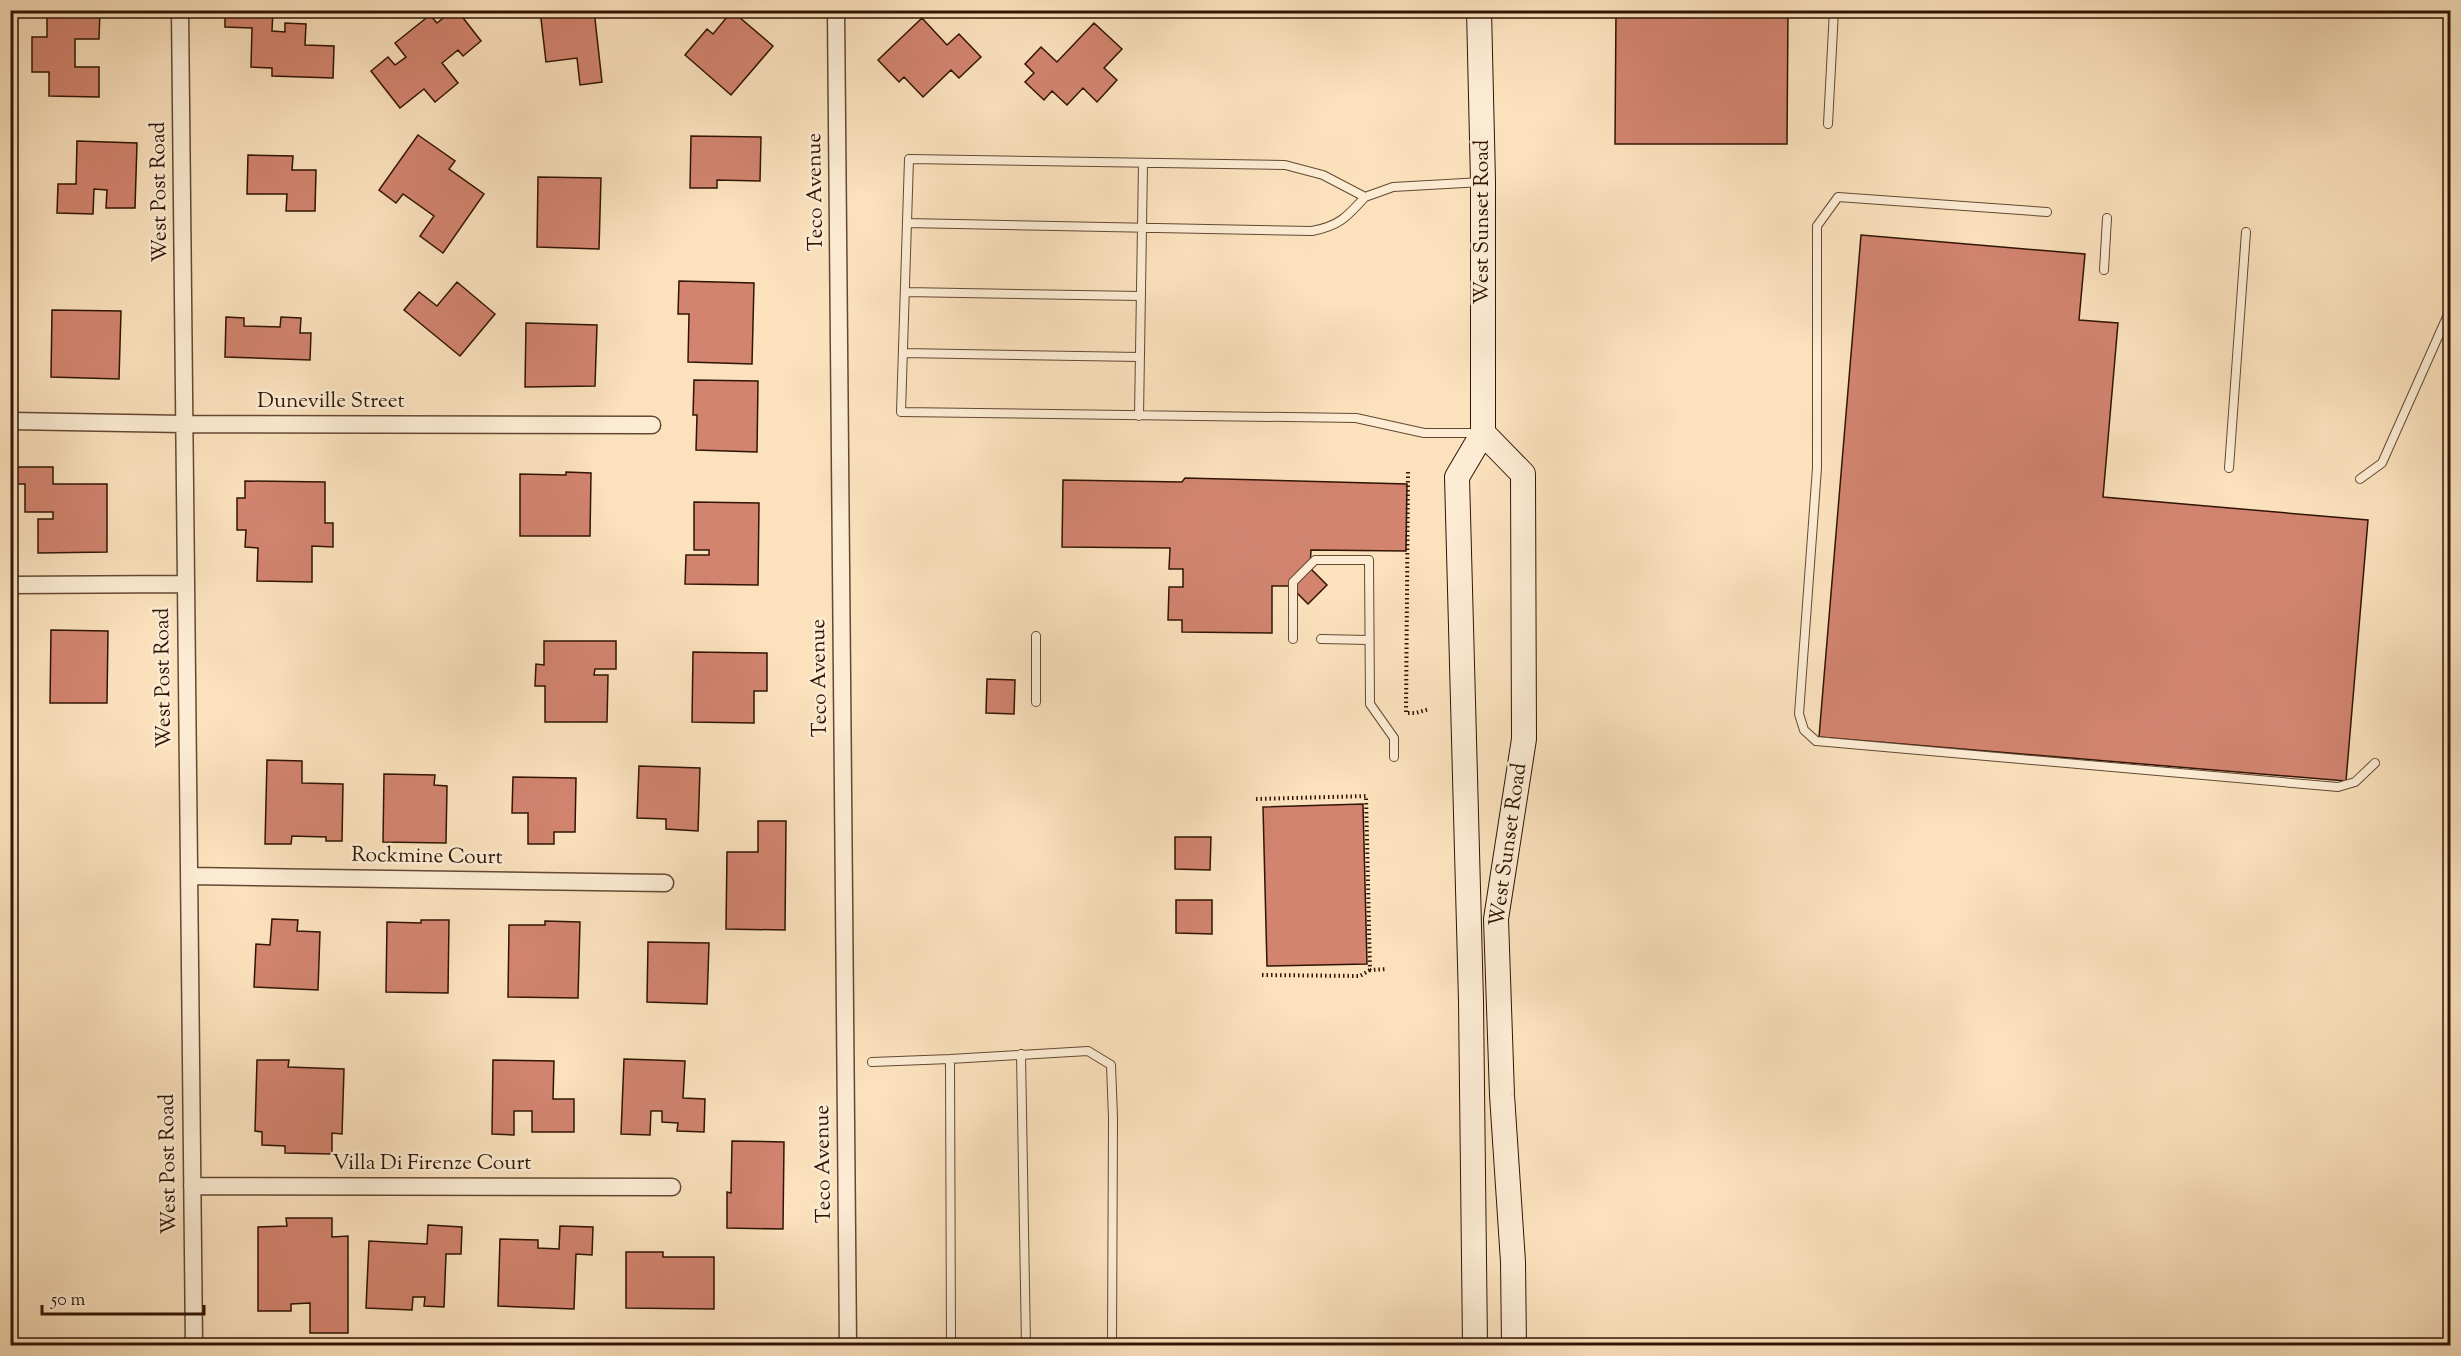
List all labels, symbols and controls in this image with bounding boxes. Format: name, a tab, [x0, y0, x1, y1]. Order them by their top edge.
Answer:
street label: West Post Road	[144, 121, 176, 263]
street label: Teco Avenue	[800, 133, 832, 251]
street label: West Sunset Road	[1468, 139, 1498, 304]
street label: Duneville Street	[257, 387, 405, 417]
street label: West Post Road	[148, 607, 180, 749]
street label: Teco Avenue	[804, 619, 836, 737]
street label: West Sunset Road	[1483, 761, 1535, 929]
street label: Rockmine Court	[351, 841, 503, 873]
street label: West Post Road	[153, 1093, 185, 1235]
street label: Teco Avenue	[808, 1105, 840, 1223]
street label: Villa Di Firenze Court	[332, 1149, 532, 1179]
scale bar	[42, 1278, 204, 1316]
text: 50 m	[50, 1288, 86, 1314]

